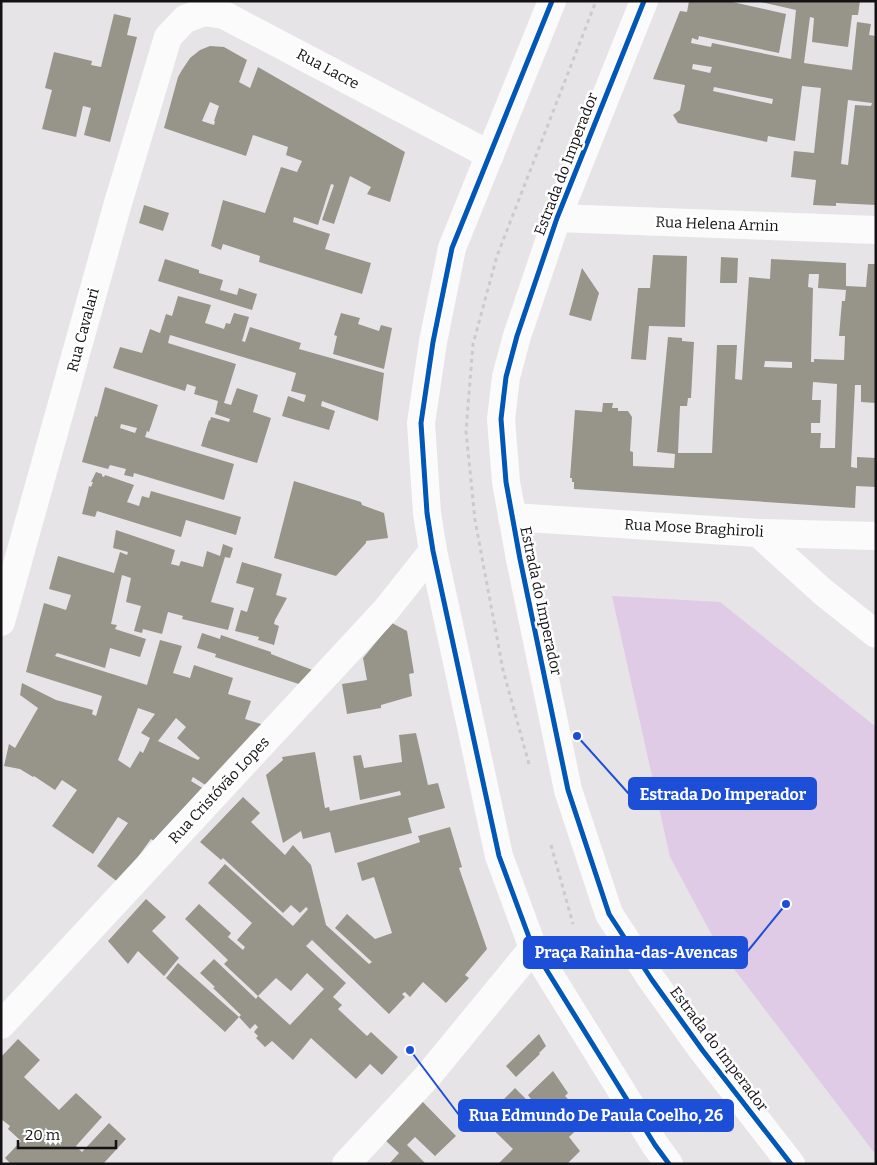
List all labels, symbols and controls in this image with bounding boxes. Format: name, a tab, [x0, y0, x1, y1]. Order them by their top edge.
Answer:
street label: Rua Lacre	[294, 45, 362, 93]
street label: Estrada do Imperador	[530, 90, 602, 238]
street label: Rua Helena Arnin	[655, 213, 780, 235]
street label: Rua Cavalari	[63, 285, 103, 374]
street label: Rua Mose Braghiroli	[624, 515, 765, 541]
street label: Estrada do Imperador	[516, 525, 566, 677]
street label: Rua Cristóvão Lopes	[165, 733, 273, 847]
callout: Estrada Do Imperador	[629, 778, 816, 809]
text: Estrada Do Imperador	[640, 785, 807, 804]
callout: Praça Rainha-das-Avencas	[524, 937, 747, 968]
text: Praça Rainha-das-Avencas	[534, 943, 738, 962]
street label: Estrada do Imperador	[666, 983, 772, 1115]
callout: Rua Edmundo De Paula Coelho, 26	[459, 1100, 733, 1131]
text: Rua Edmundo De Paula Coelho, 26	[469, 1106, 724, 1125]
scale bar	[18, 1118, 115, 1150]
text: 20 m	[25, 1126, 61, 1144]

